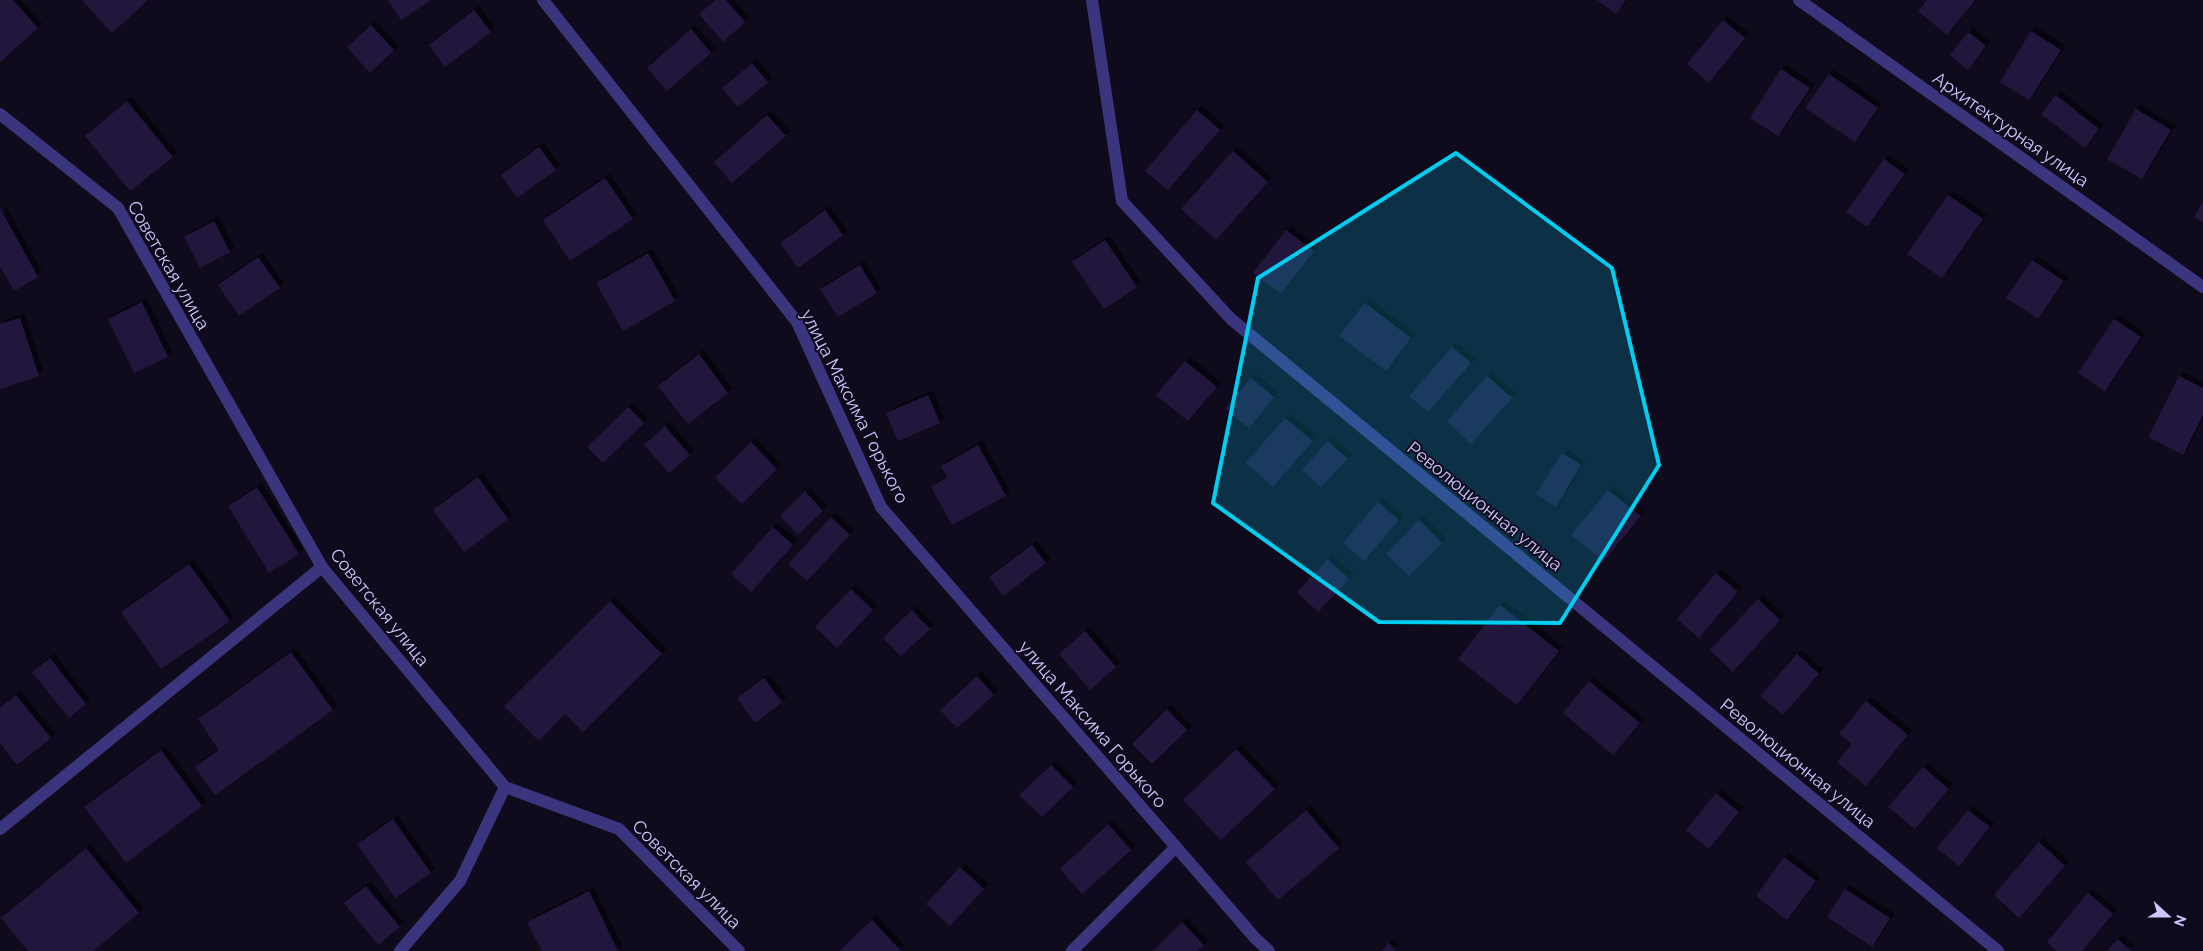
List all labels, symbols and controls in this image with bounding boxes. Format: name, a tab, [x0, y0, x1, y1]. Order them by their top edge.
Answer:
street label: Архитектурная улица	[1929, 67, 2093, 191]
street label: Советская улица	[124, 197, 214, 333]
street label: улица Максима Горького	[797, 305, 913, 507]
street label: Революционная улица	[1403, 437, 1567, 575]
street label: Советская улица	[326, 544, 434, 670]
street label: улица Максима Горького	[1015, 636, 1172, 812]
street label: Революционная улица	[1716, 694, 1880, 832]
street label: Советская улица	[628, 815, 746, 933]
north arrow	[2143, 891, 2193, 941]
text: N	[2171, 913, 2190, 929]

